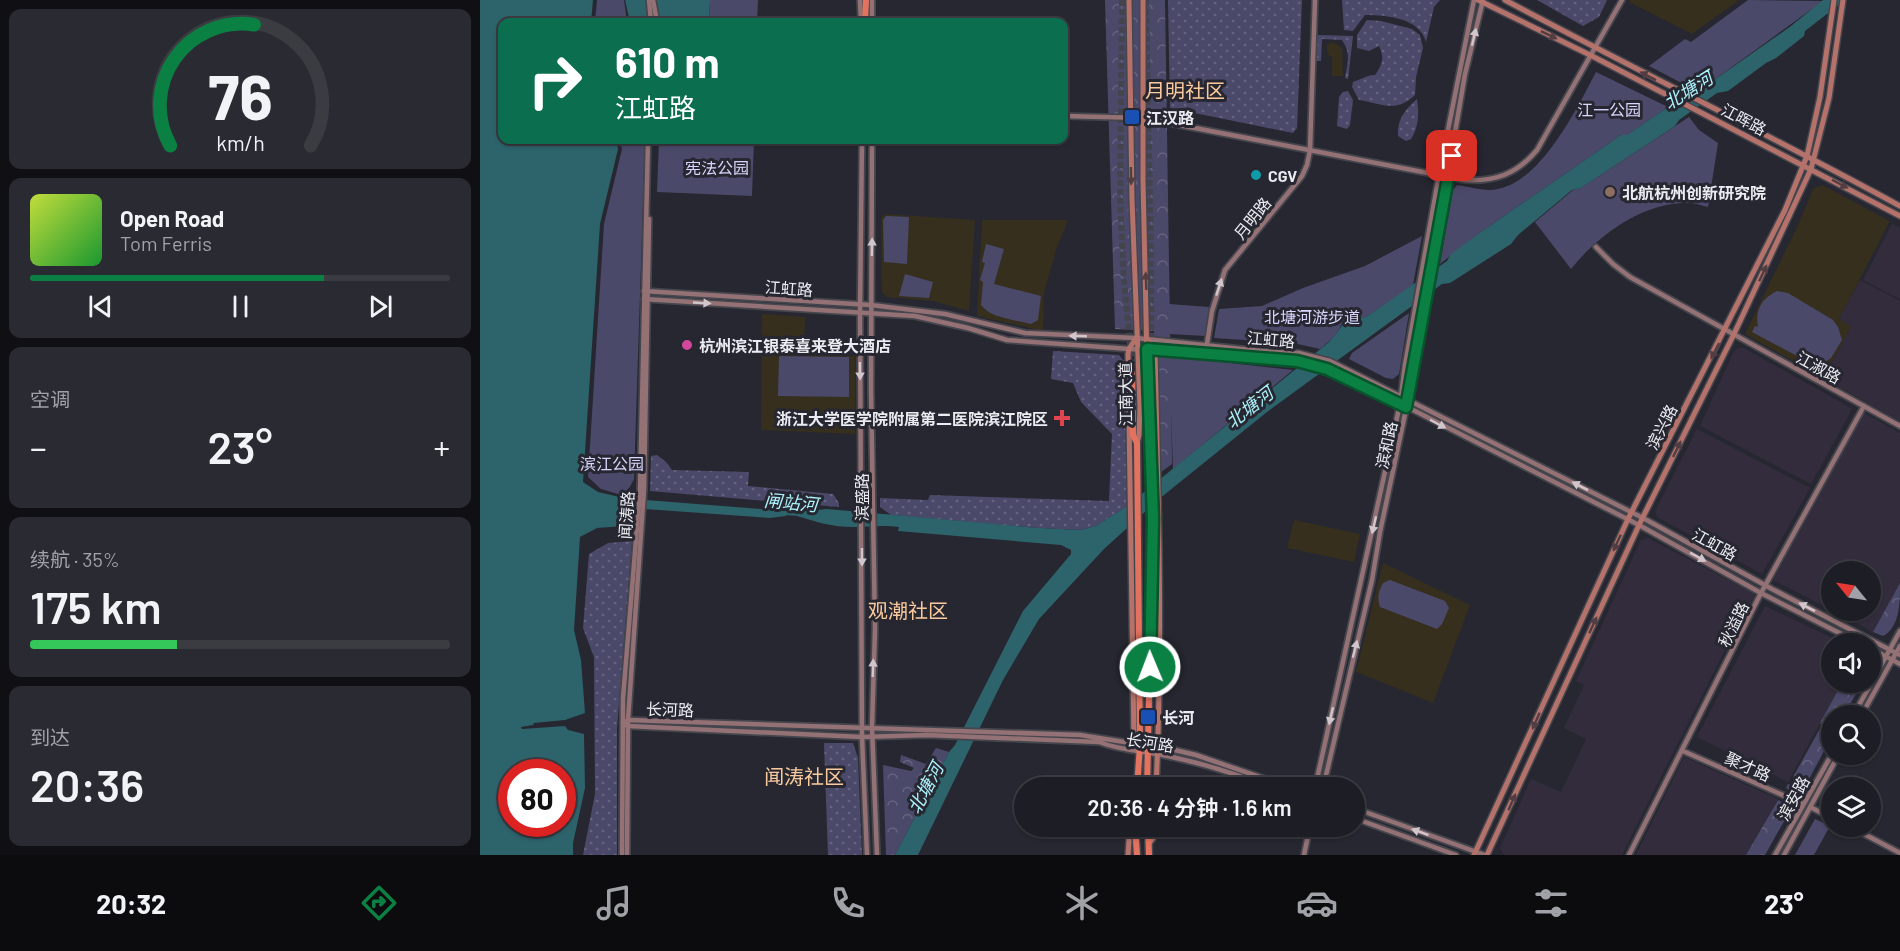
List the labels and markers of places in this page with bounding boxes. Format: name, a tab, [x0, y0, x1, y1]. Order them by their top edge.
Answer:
marker: 江汉路	[1123, 108, 1141, 126]
place label: 江汉路	[1146, 108, 1194, 127]
pin	[1426, 130, 1477, 181]
place label: CGV	[1268, 166, 1297, 185]
marker: CGV	[1249, 168, 1263, 182]
place label: 北航杭州创新研究院	[1622, 183, 1766, 202]
marker: 北航杭州创新研究院	[1603, 185, 1617, 199]
place label: 杭州滨江银泰喜来登大酒店	[699, 336, 891, 355]
marker: 杭州滨江银泰喜来登大酒店	[680, 338, 694, 352]
place label: 浙江大学医学院附属第二医院滨江院区	[776, 409, 1048, 428]
marker: 浙江大学医学院附属第二医院滨江院区	[1053, 409, 1071, 427]
marker: 长河	[1139, 708, 1157, 726]
place label: 长河	[1162, 708, 1194, 727]

